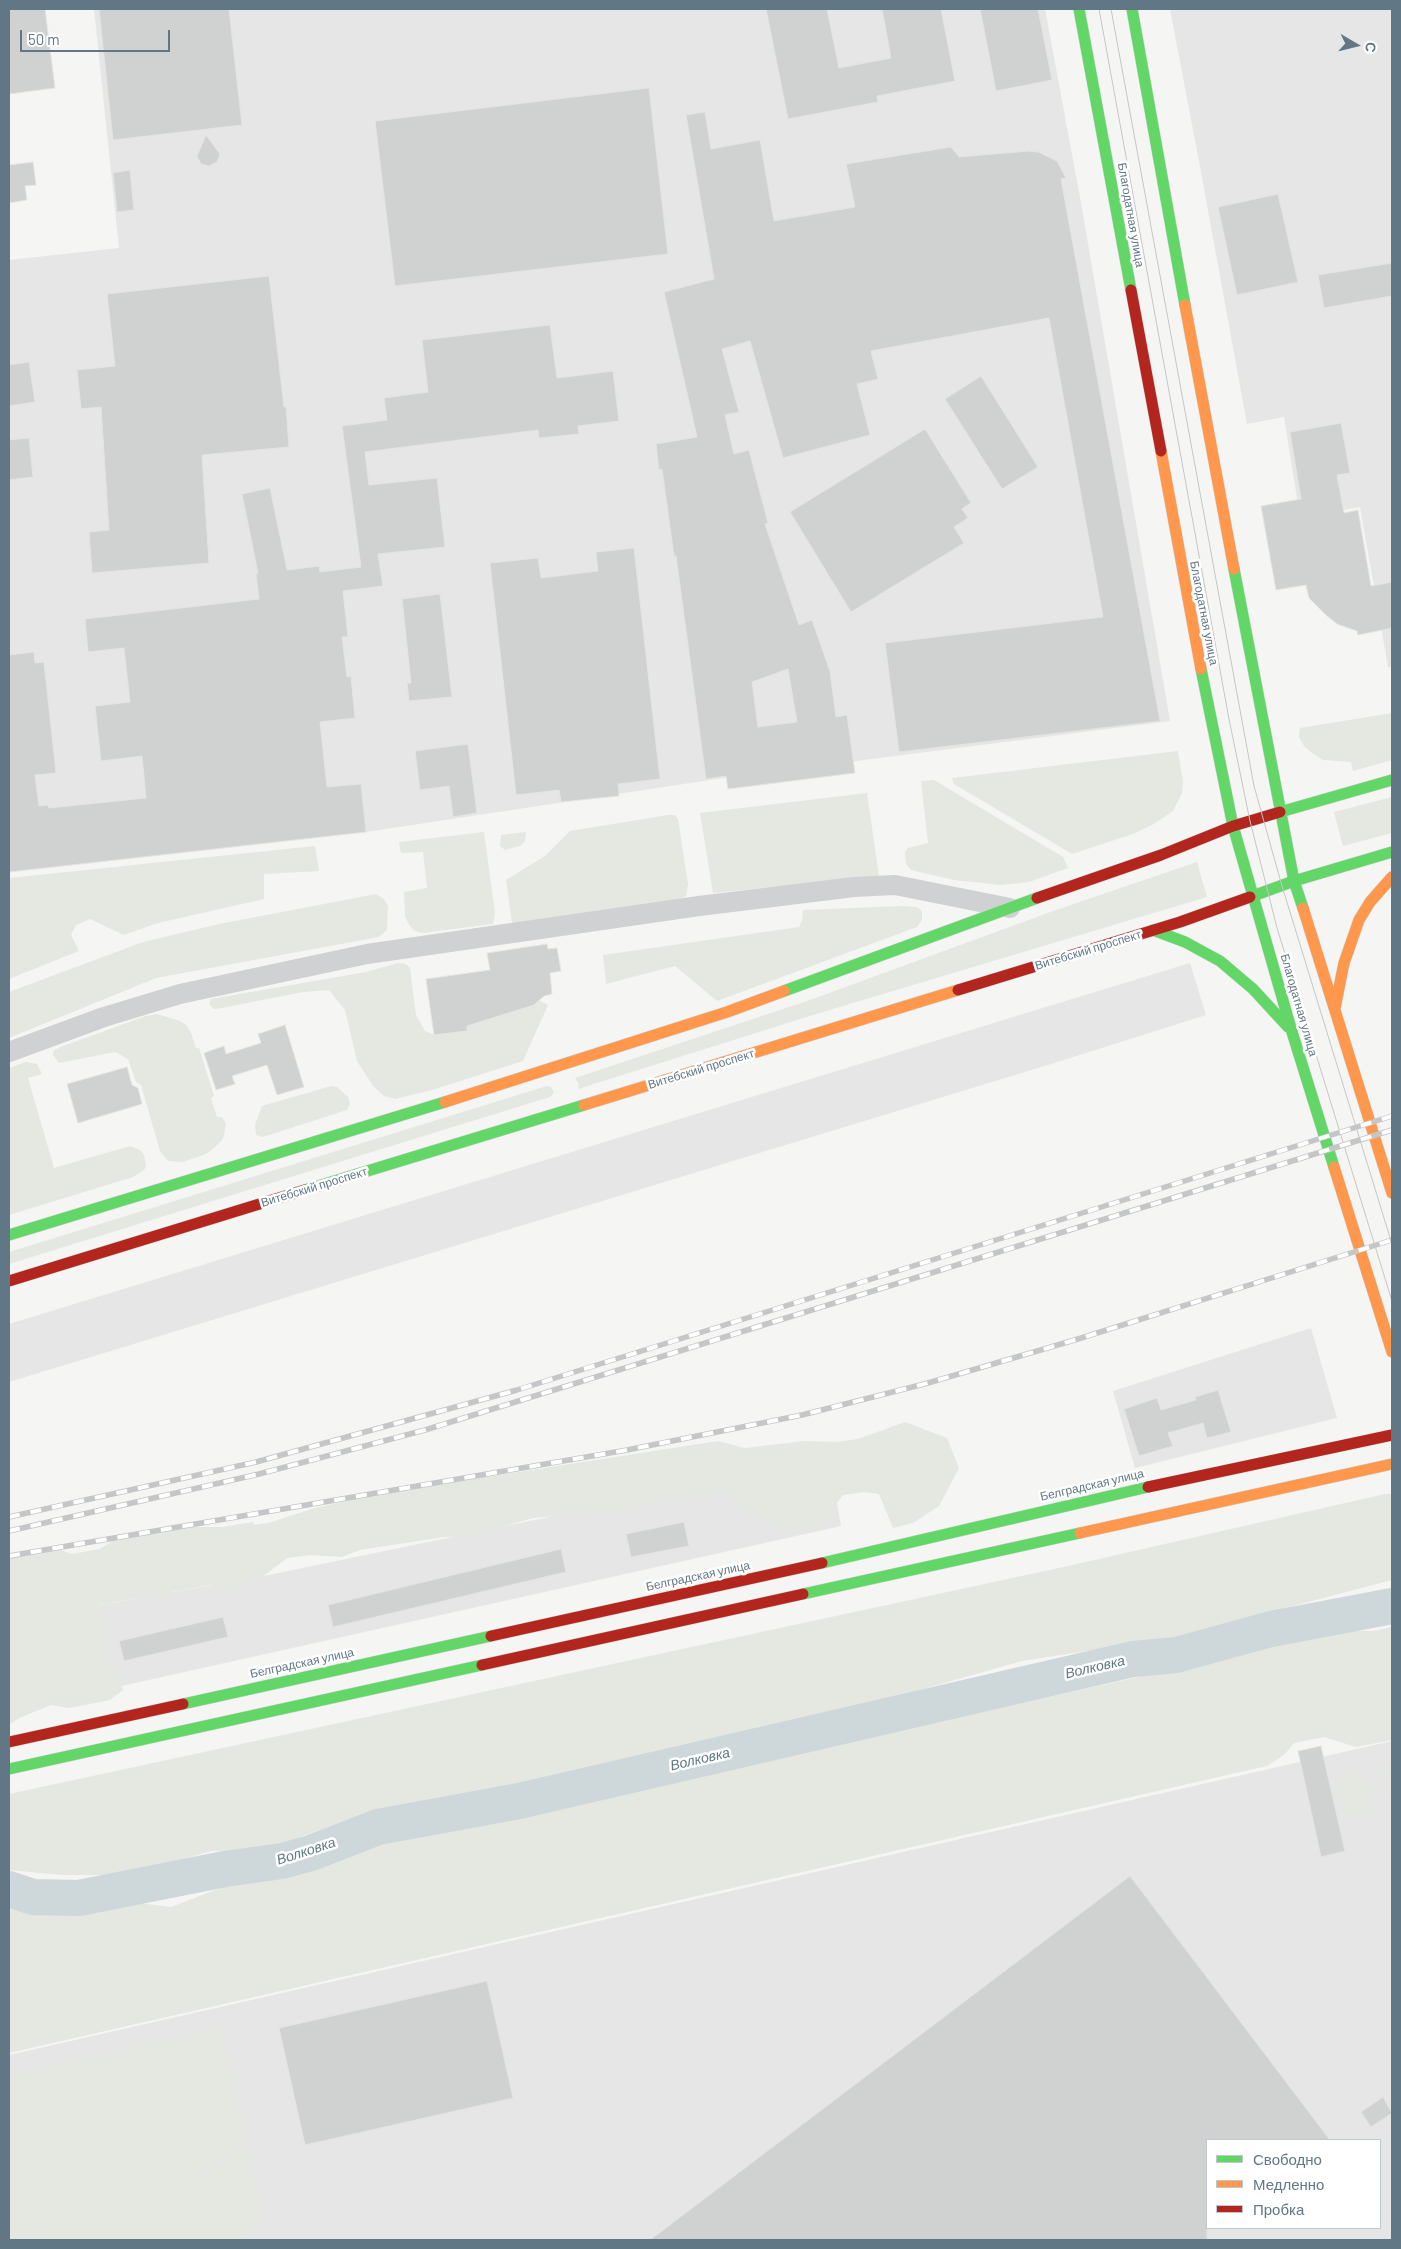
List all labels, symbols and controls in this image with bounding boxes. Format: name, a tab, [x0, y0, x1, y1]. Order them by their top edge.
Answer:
scale bar	[22, 20, 172, 52]
north arrow	[1331, 20, 1381, 70]
text: 50 m	[28, 30, 60, 48]
text: С	[1362, 41, 1380, 53]
street label: Благодатная улица	[1115, 162, 1147, 268]
street label: Благодатная улица	[1187, 560, 1221, 666]
street label: Витебский проспект	[1033, 927, 1143, 973]
street label: Благодатная улица	[1277, 952, 1321, 1058]
street label: Витебский проспект	[646, 1046, 756, 1092]
street label: Витебский проспект	[259, 1164, 369, 1210]
street label: Белградская улица	[1039, 1466, 1145, 1504]
street label: Белградская улица	[645, 1558, 751, 1594]
street label: Белградская улица	[249, 1645, 355, 1681]
water label: Волковка	[1063, 1652, 1127, 1682]
water label: Волковка	[668, 1744, 732, 1774]
water label: Волковка	[274, 1834, 338, 1868]
legend	[1206, 2139, 1381, 2229]
text: Свободно	[1253, 2150, 1322, 2168]
text: Медленно	[1253, 2175, 1324, 2193]
text: Пробка	[1253, 2200, 1304, 2218]

